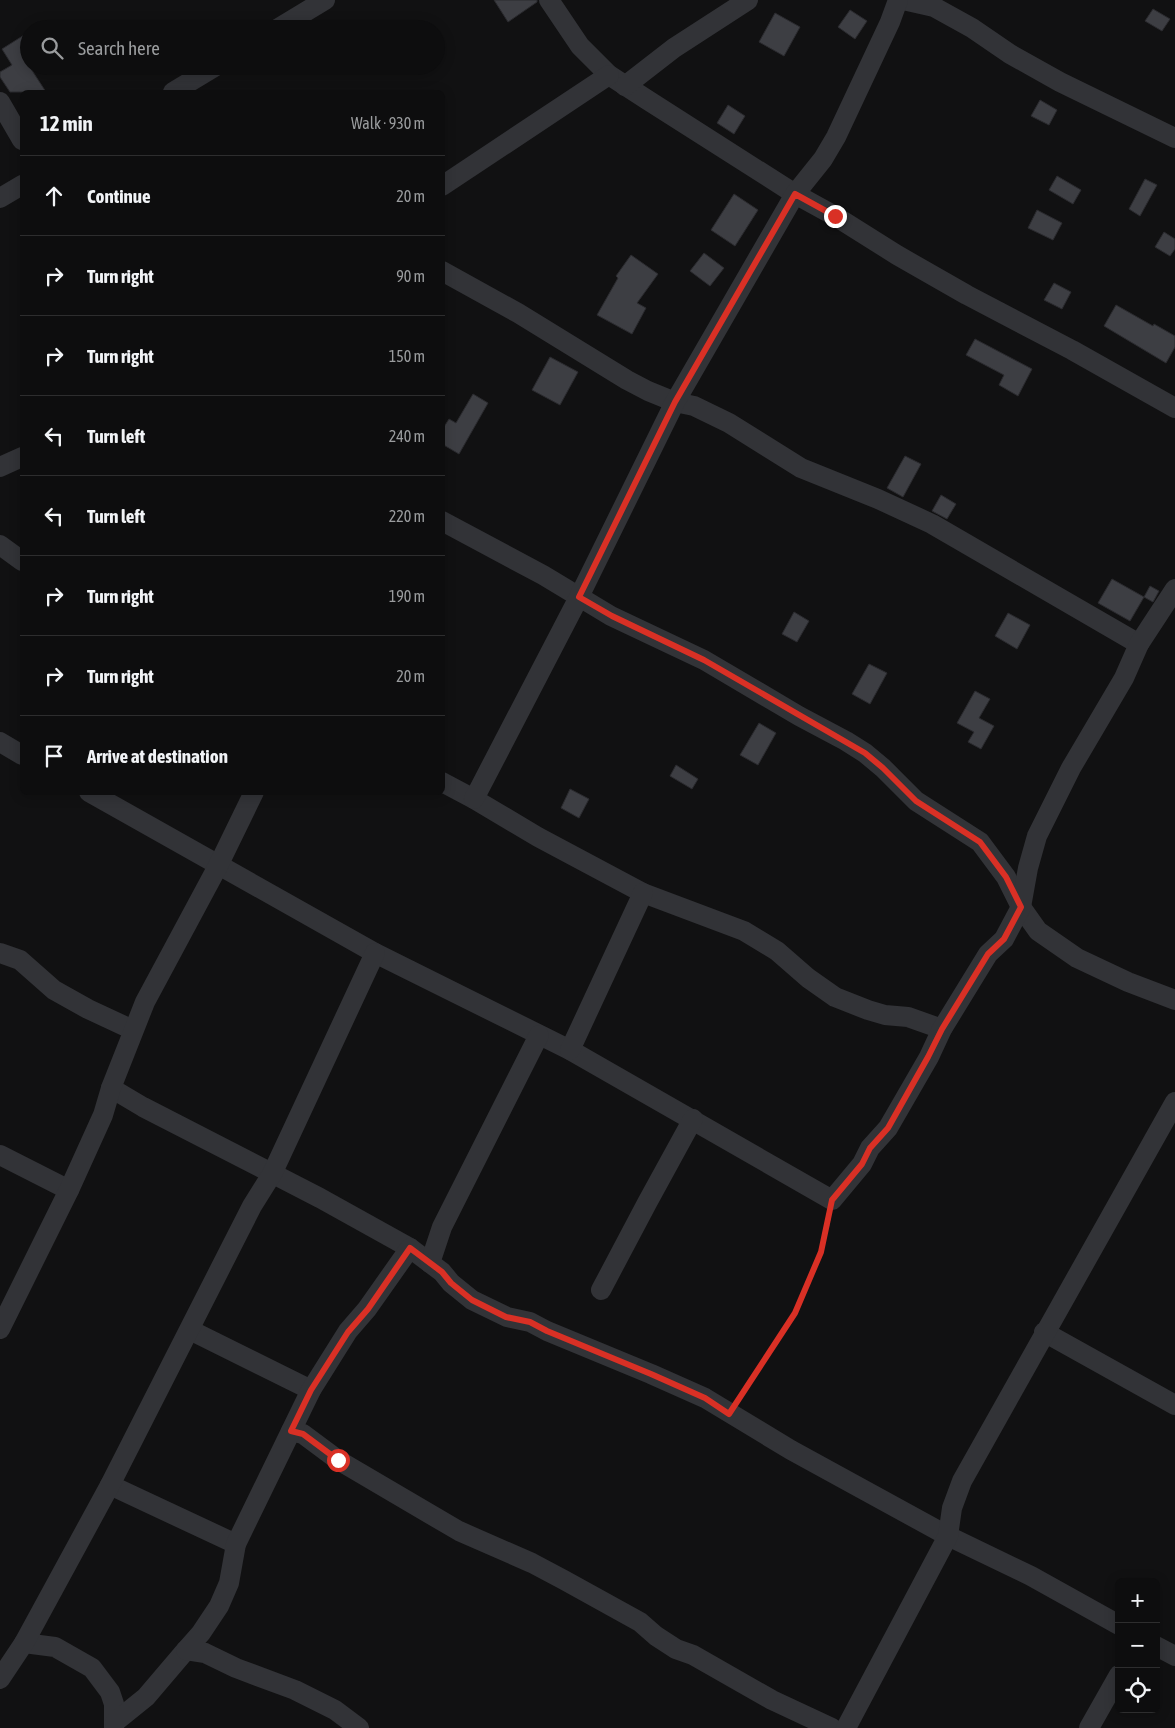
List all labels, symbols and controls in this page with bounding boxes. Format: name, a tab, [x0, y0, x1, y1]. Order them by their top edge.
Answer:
search box	[20, 20, 445, 75]
icon: search	[38, 34, 66, 62]
text: Search here	[78, 37, 160, 59]
text: 12 min	[40, 111, 93, 135]
text: Walk · 930 m	[351, 114, 425, 132]
icon: ahead	[40, 182, 68, 210]
text: Continue	[87, 185, 151, 207]
text: 20 m	[396, 187, 425, 205]
route end	[824, 205, 847, 228]
icon: right	[40, 262, 68, 290]
text: Turn right	[87, 265, 154, 287]
text: 90 m	[396, 267, 425, 285]
icon: right	[40, 342, 68, 370]
text: Turn right	[87, 345, 154, 367]
text: 150 m	[389, 347, 425, 365]
icon: left	[40, 422, 68, 450]
text: Turn left	[87, 425, 145, 447]
text: 240 m	[389, 427, 425, 445]
icon: left	[40, 502, 68, 530]
text: Turn left	[87, 505, 145, 527]
text: 220 m	[389, 507, 425, 525]
icon: right	[40, 582, 68, 610]
text: Turn right	[87, 585, 154, 607]
text: 190 m	[389, 587, 425, 605]
icon: right	[40, 662, 68, 690]
text: Turn right	[87, 665, 154, 687]
text: 20 m	[396, 667, 425, 685]
icon: arrive	[40, 742, 68, 770]
text: Arrive at destination	[87, 745, 228, 767]
route start	[327, 1449, 350, 1472]
map controls	[1115, 1578, 1160, 1713]
button: +	[1115, 1578, 1160, 1623]
button: −	[1115, 1623, 1160, 1668]
button: locate	[1115, 1668, 1160, 1713]

